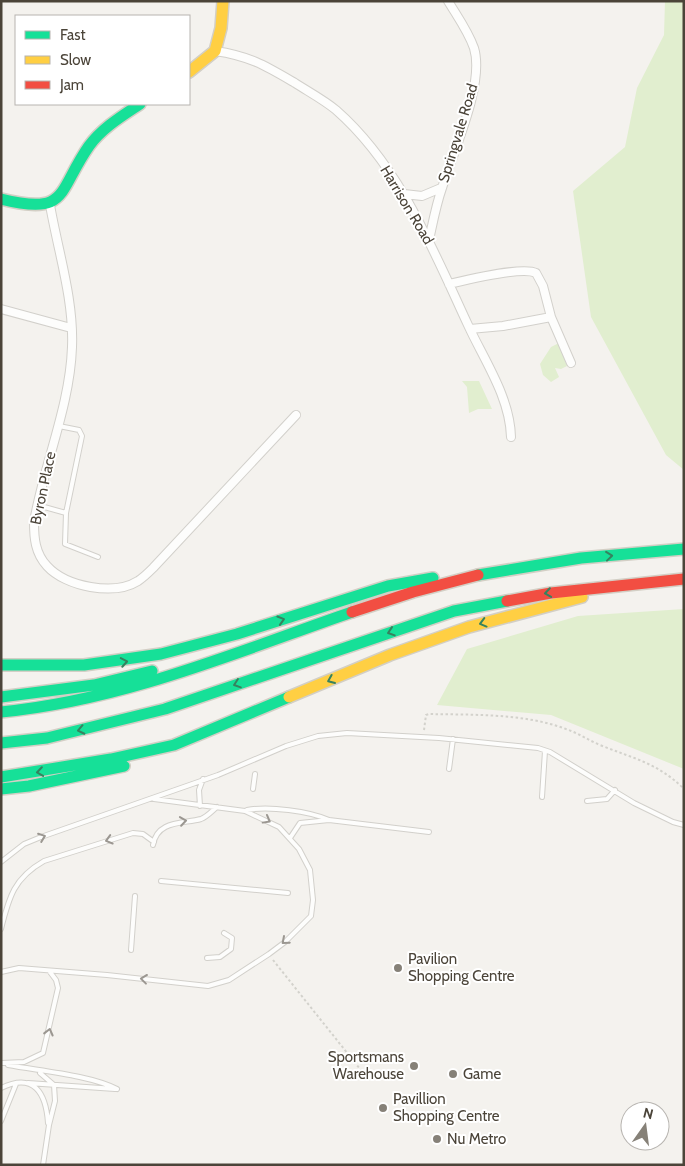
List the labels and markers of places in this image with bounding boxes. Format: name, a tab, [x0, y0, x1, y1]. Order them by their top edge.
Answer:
place label: Pavilion Shopping Centre	[408, 950, 515, 985]
marker: Pavilion Shopping Centre	[392, 962, 404, 974]
place label: Sportsmans Warehouse	[328, 1048, 404, 1083]
marker: Sportsmans Warehouse	[408, 1060, 420, 1072]
place label: Game	[463, 1065, 501, 1083]
marker: Game	[447, 1068, 459, 1080]
place label: Pavillion Shopping Centre	[393, 1090, 500, 1125]
marker: Pavillion Shopping Centre	[377, 1102, 389, 1114]
place label: Nu Metro	[447, 1130, 506, 1148]
marker: Nu Metro	[431, 1133, 443, 1145]

